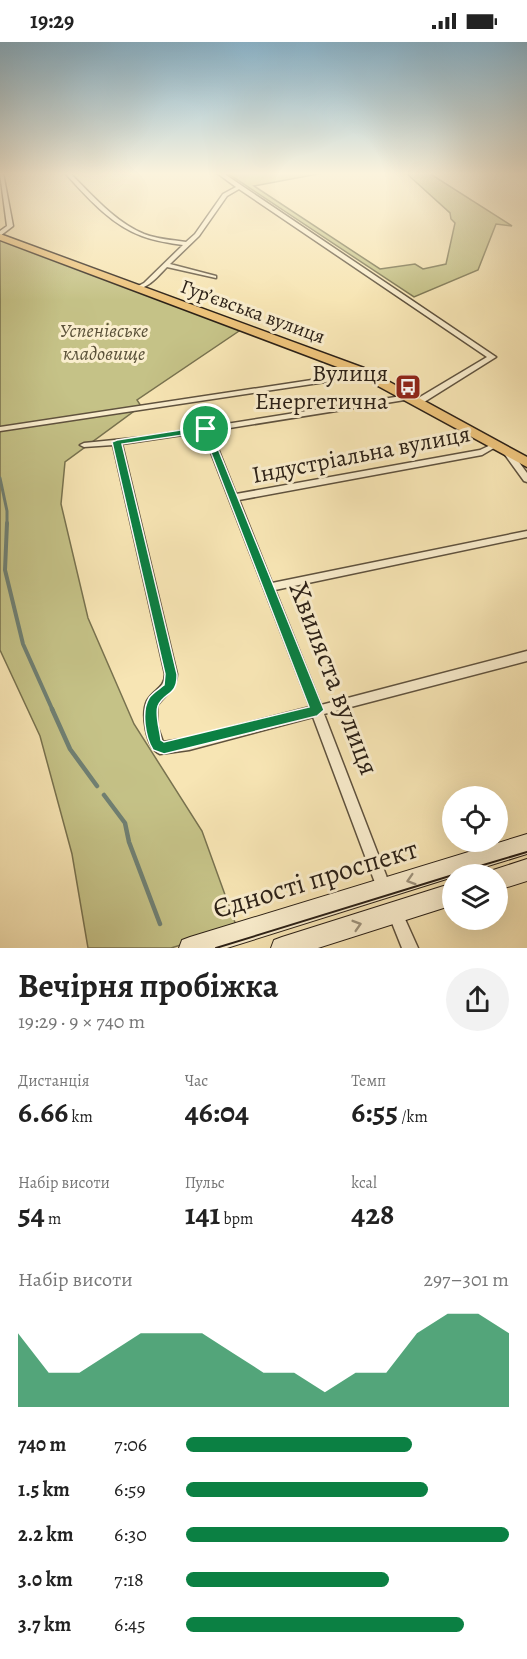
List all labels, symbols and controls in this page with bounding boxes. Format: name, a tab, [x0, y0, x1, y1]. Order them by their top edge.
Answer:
text: 19:29	[30, 6, 74, 36]
street label: Гур’євська вулиця	[177, 273, 329, 350]
park label: Успенівське кладовище	[60, 317, 148, 367]
place label: Вулиця Енергетична	[255, 357, 388, 417]
bus stop icon: Вулиця Енергетична	[393, 372, 423, 402]
pin	[180, 403, 231, 454]
icon: arrive	[189, 412, 222, 445]
street label: Індустріальна вулиця	[249, 417, 473, 491]
street label: Хвиляста вулиця	[280, 576, 388, 780]
map controls	[442, 786, 508, 930]
button: locate	[442, 786, 508, 852]
street label: Єдності проспект	[208, 830, 422, 928]
button: layers	[442, 864, 508, 930]
one-way arrow	[406, 873, 417, 885]
one-way arrow	[352, 919, 362, 932]
text: Вечірня пробіжка	[18, 963, 278, 1008]
button: share	[446, 968, 509, 1031]
text: 19:29 · 9 × 740 m	[18, 1008, 145, 1035]
text: Дистанція	[18, 1070, 89, 1092]
text: Час	[185, 1070, 208, 1092]
text: Темп	[351, 1070, 386, 1092]
text: 6.66	[18, 1092, 68, 1132]
text: 46:04	[185, 1092, 249, 1132]
text: 6:55	[351, 1092, 398, 1132]
text: km	[68, 1106, 93, 1128]
text: /km	[398, 1106, 428, 1128]
text: Набір висоти	[18, 1172, 110, 1194]
text: Пульс	[185, 1172, 225, 1194]
text: kcal	[351, 1172, 377, 1194]
text: 54	[18, 1194, 45, 1234]
text: 141	[185, 1194, 220, 1234]
text: 428	[351, 1194, 394, 1234]
text: m	[45, 1208, 61, 1230]
text: bpm	[220, 1208, 253, 1230]
text: Набір висоти	[18, 1266, 133, 1293]
text: 297–301 m	[423, 1266, 509, 1293]
text: 740 m	[18, 1431, 66, 1458]
text: 7:06	[114, 1431, 147, 1458]
text: 1.5 km	[18, 1476, 70, 1503]
text: 6:59	[114, 1476, 146, 1503]
text: 2.2 km	[18, 1521, 73, 1548]
text: 6:30	[114, 1521, 147, 1548]
text: 3.0 km	[18, 1566, 73, 1593]
text: 7:18	[114, 1566, 144, 1593]
text: 3.7 km	[18, 1611, 71, 1638]
text: 6:45	[114, 1611, 146, 1638]

